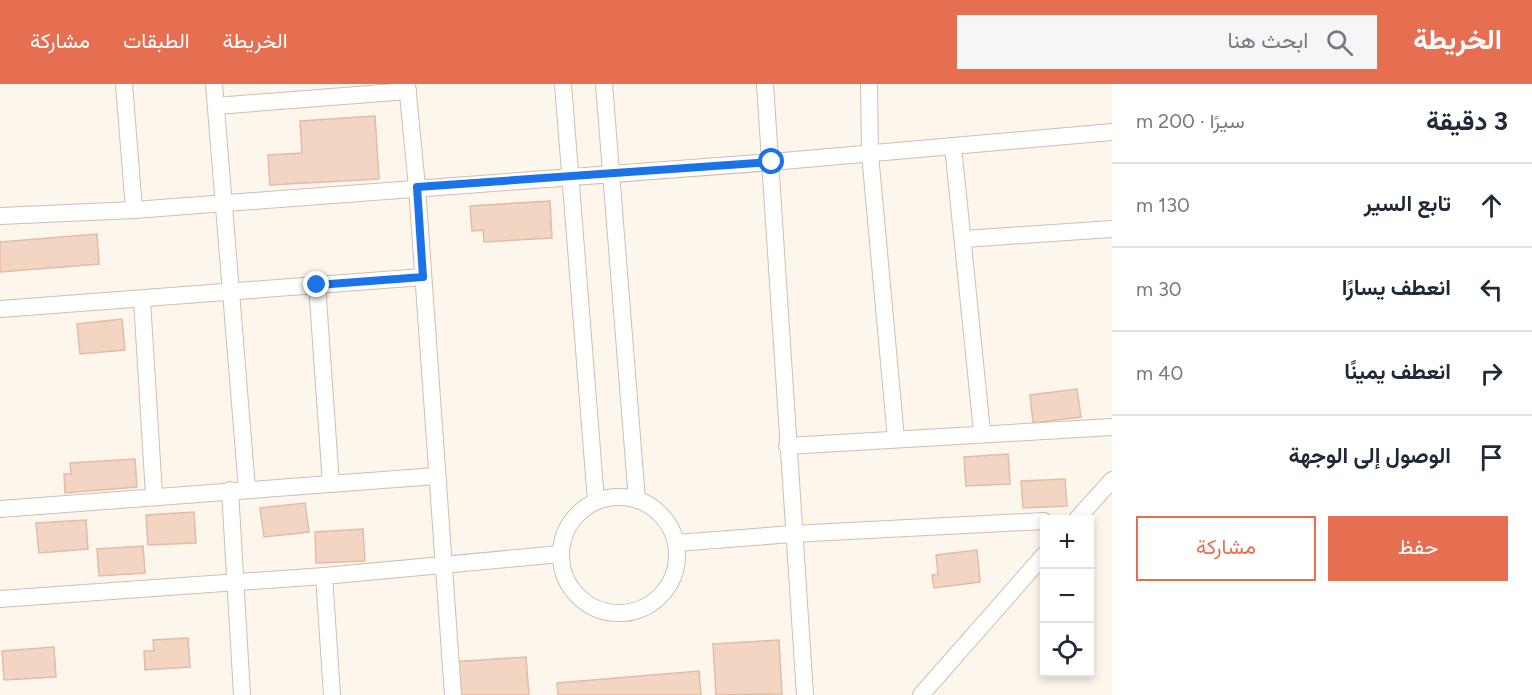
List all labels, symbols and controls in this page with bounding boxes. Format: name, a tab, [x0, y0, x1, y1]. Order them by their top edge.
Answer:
search box	[957, 15, 1377, 69]
text: الخريطة	[1413, 22, 1502, 56]
icon: search	[1323, 26, 1356, 59]
text: ابحث هنا	[1227, 27, 1308, 54]
text: مشاركة	[30, 28, 90, 53]
text: الطبقات	[123, 28, 190, 53]
text: الخريطة	[223, 28, 288, 53]
text: 3 دقيقة	[1426, 105, 1508, 137]
text: سيرًا · 200 m	[1136, 109, 1244, 133]
route start	[758, 148, 784, 174]
icon: ahead	[1475, 189, 1508, 222]
text: تابع السير	[1364, 190, 1451, 217]
text: 130 m	[1136, 193, 1190, 217]
route end	[303, 271, 329, 297]
icon: left	[1475, 273, 1508, 306]
text: انعطف يسارًا	[1342, 274, 1451, 301]
text: 30 m	[1136, 277, 1182, 301]
icon: right	[1475, 357, 1508, 390]
text: انعطف يمينًا	[1344, 358, 1451, 385]
text: 40 m	[1136, 361, 1183, 385]
icon: arrive	[1475, 441, 1508, 474]
text: الوصول إلى الوجهة	[1288, 442, 1451, 469]
map controls	[1040, 515, 1094, 677]
button: +	[1040, 515, 1094, 569]
button: مشاركة	[1136, 516, 1316, 581]
button: حفظ	[1328, 516, 1508, 581]
button: −	[1040, 569, 1094, 623]
button: locate	[1040, 623, 1094, 677]

